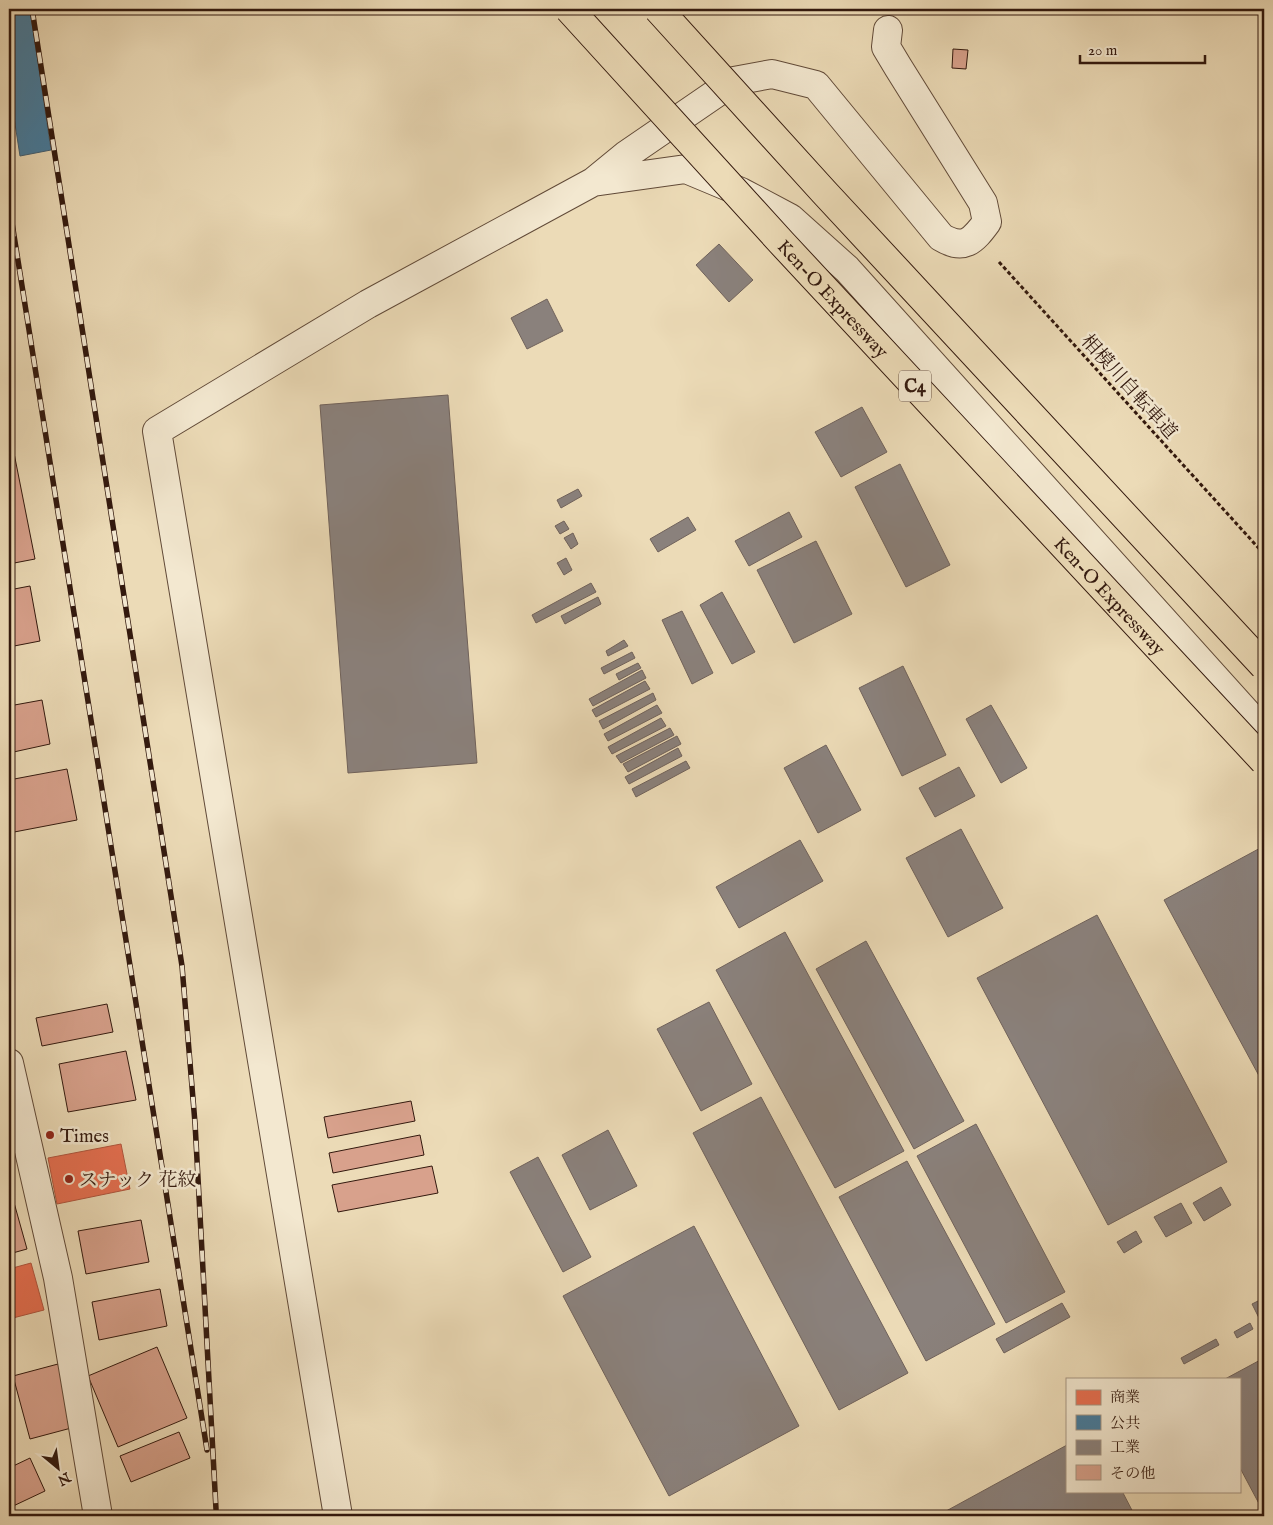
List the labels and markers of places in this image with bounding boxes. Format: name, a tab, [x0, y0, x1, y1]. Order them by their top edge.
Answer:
place label: Times	[60, 1125, 109, 1149]
marker: Times	[44, 1129, 56, 1141]
place label: スナック 花紋	[79, 1169, 196, 1193]
marker: スナック 花紋	[63, 1173, 75, 1185]

